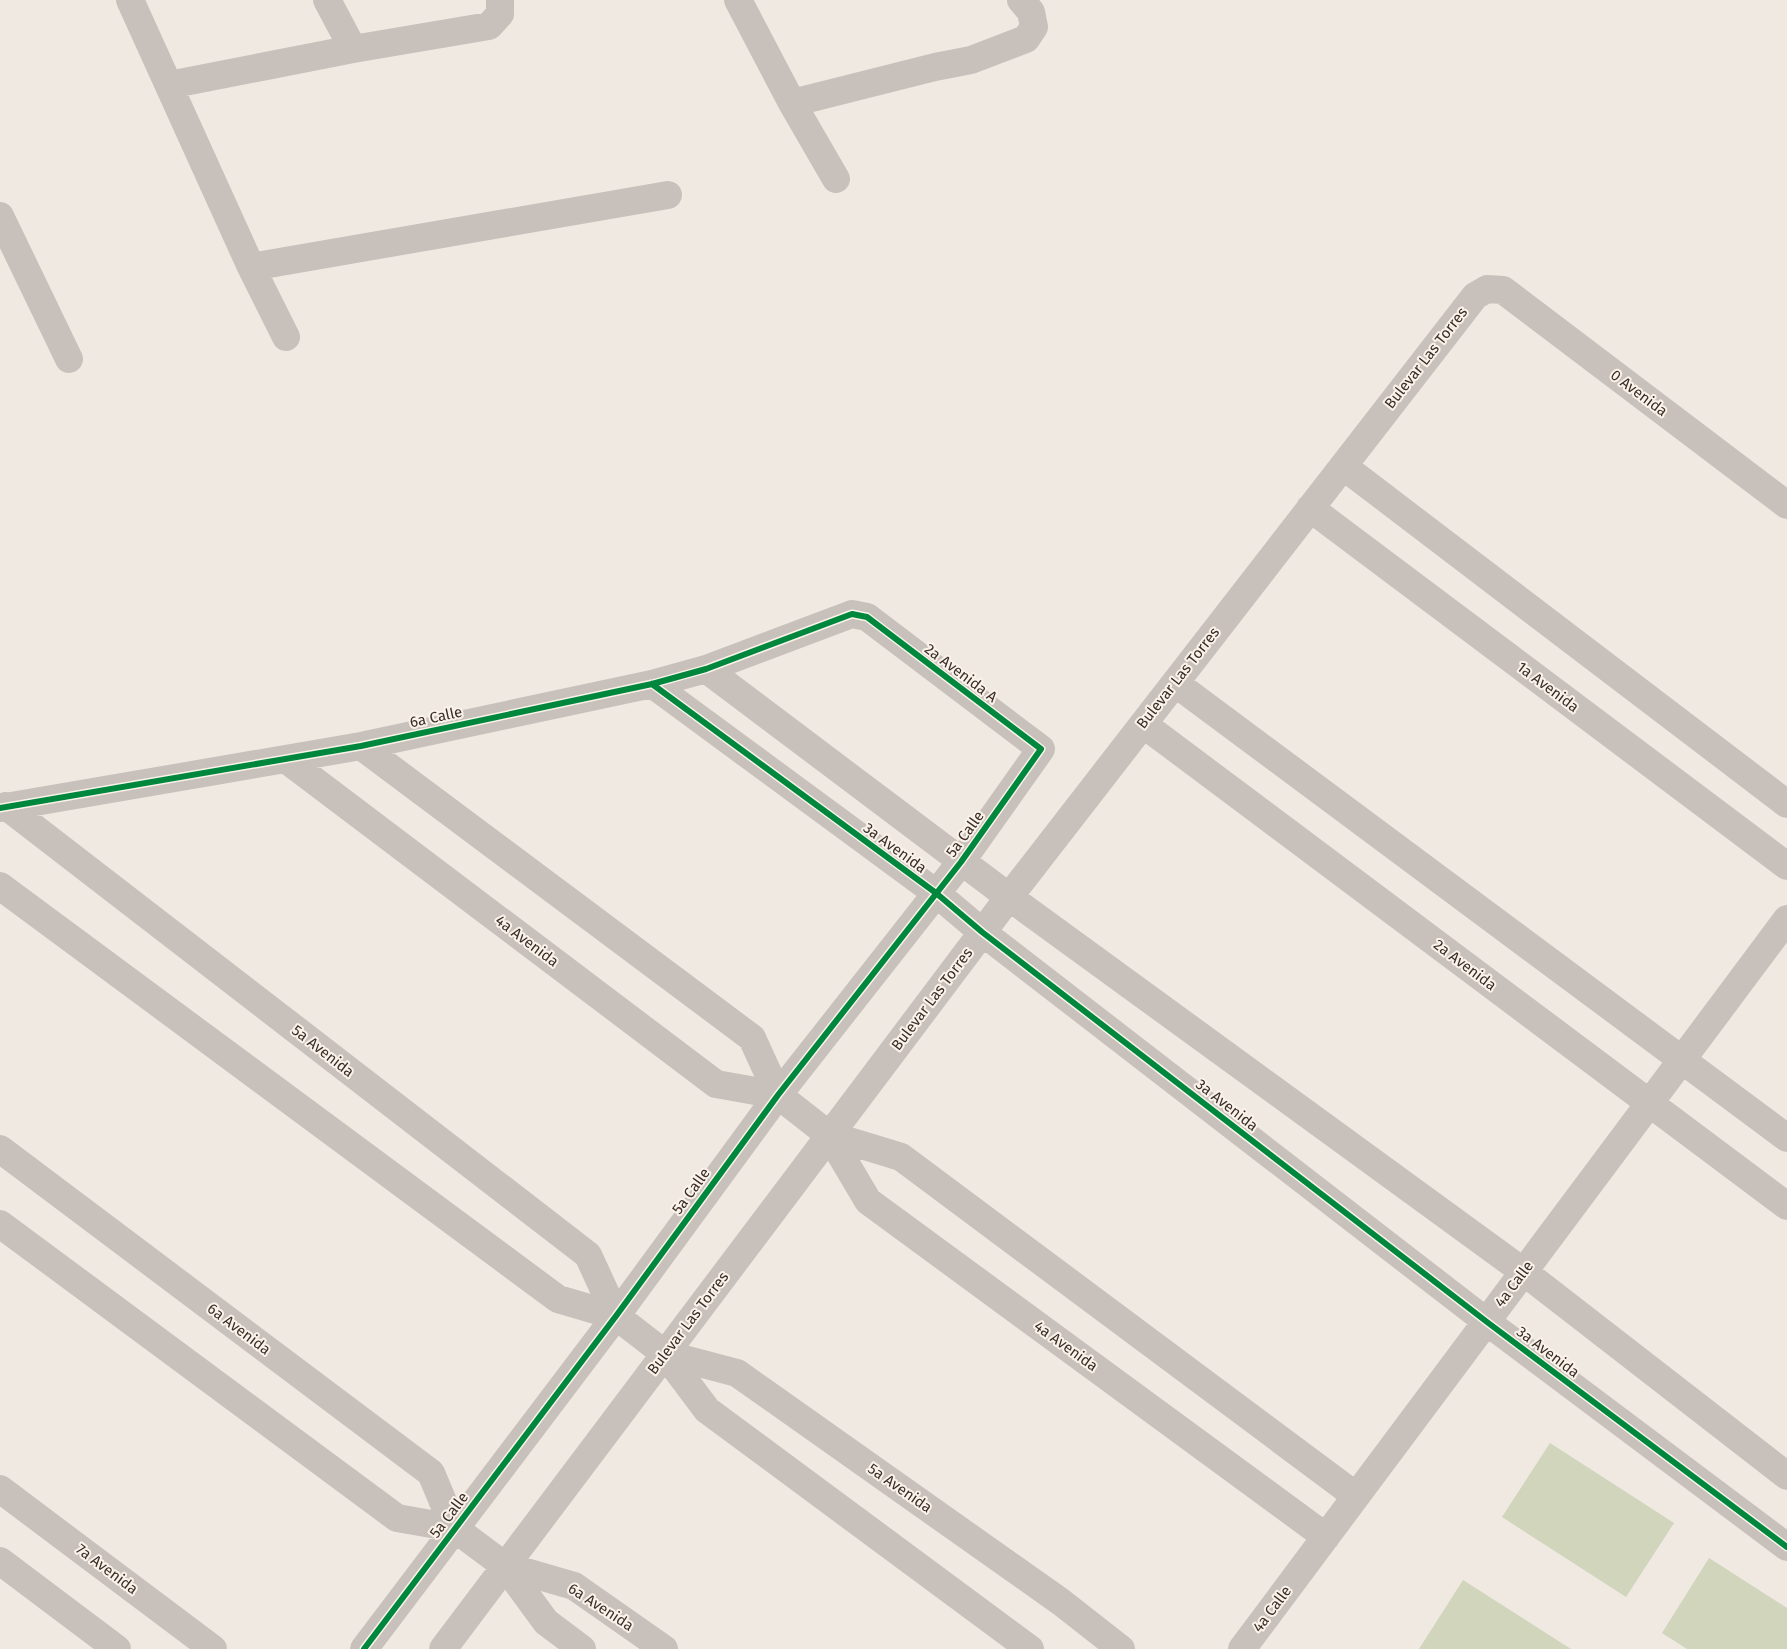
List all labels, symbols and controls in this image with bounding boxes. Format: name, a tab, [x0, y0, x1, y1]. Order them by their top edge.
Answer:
street label: Bulevar Las Torres	[1381, 304, 1471, 412]
street label: 0 Avenida	[1607, 366, 1671, 420]
street label: Bulevar Las Torres	[1133, 624, 1223, 732]
street label: 2a Avenida A	[921, 640, 1001, 706]
street label: 1a Avenida	[1513, 658, 1583, 716]
street label: 6a Calle	[408, 703, 464, 731]
street label: 5a Calle	[942, 807, 988, 861]
street label: 3a Avenida	[860, 819, 930, 877]
street label: 4a Avenida	[492, 911, 562, 971]
street label: 2a Avenida	[1430, 936, 1500, 994]
street label: Bulevar Las Torres	[888, 944, 976, 1054]
street label: 5a Avenida	[288, 1021, 358, 1081]
street label: 3a Avenida	[1192, 1075, 1262, 1135]
street label: 5a Calle	[668, 1164, 714, 1218]
street label: 4a Calle	[1491, 1257, 1537, 1311]
street label: Bulevar Las Torres	[644, 1268, 732, 1378]
street label: 6a Avenida	[204, 1299, 274, 1359]
street label: 4a Avenida	[1031, 1317, 1101, 1375]
street label: 3a Avenida	[1513, 1323, 1583, 1381]
street label: 5a Avenida	[865, 1459, 935, 1517]
street label: 5a Calle	[426, 1488, 472, 1542]
street label: 7a Avenida	[73, 1540, 141, 1598]
street label: 6a Avenida	[565, 1579, 637, 1635]
street label: 4a Calle	[1249, 1582, 1295, 1636]

